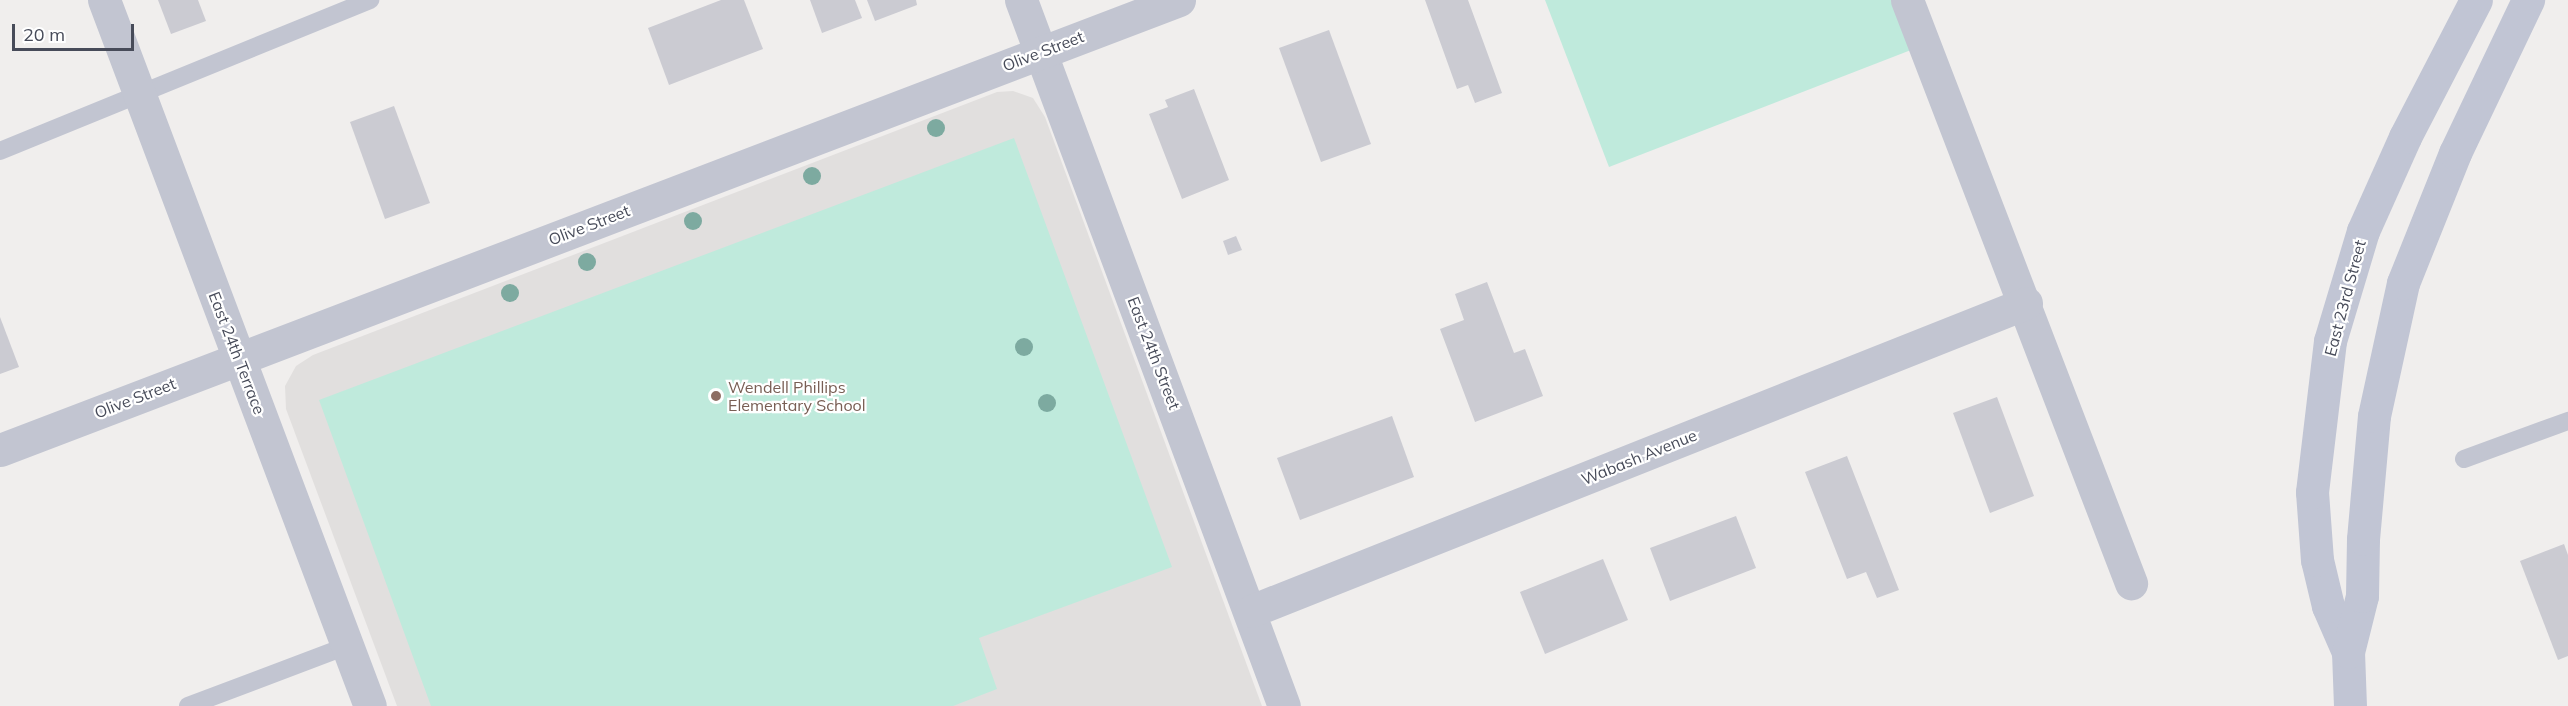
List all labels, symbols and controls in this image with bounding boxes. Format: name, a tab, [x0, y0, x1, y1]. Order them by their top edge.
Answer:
scale bar	[15, 12, 136, 50]
text: 20 m	[23, 23, 65, 46]
street label: Olive Street	[1000, 27, 1086, 75]
street label: Olive Street	[546, 201, 632, 249]
street label: East 23rd Street	[2320, 238, 2370, 358]
street label: East 24th Terrace	[205, 289, 269, 417]
street label: East 24th Street	[1124, 294, 1184, 412]
street label: Olive Street	[92, 374, 178, 422]
place label: Wendell Phillips Elementary School	[728, 377, 866, 415]
marker: Wendell Phillips Elementary School	[709, 389, 723, 403]
street label: Wabash Avenue	[1578, 425, 1700, 489]

